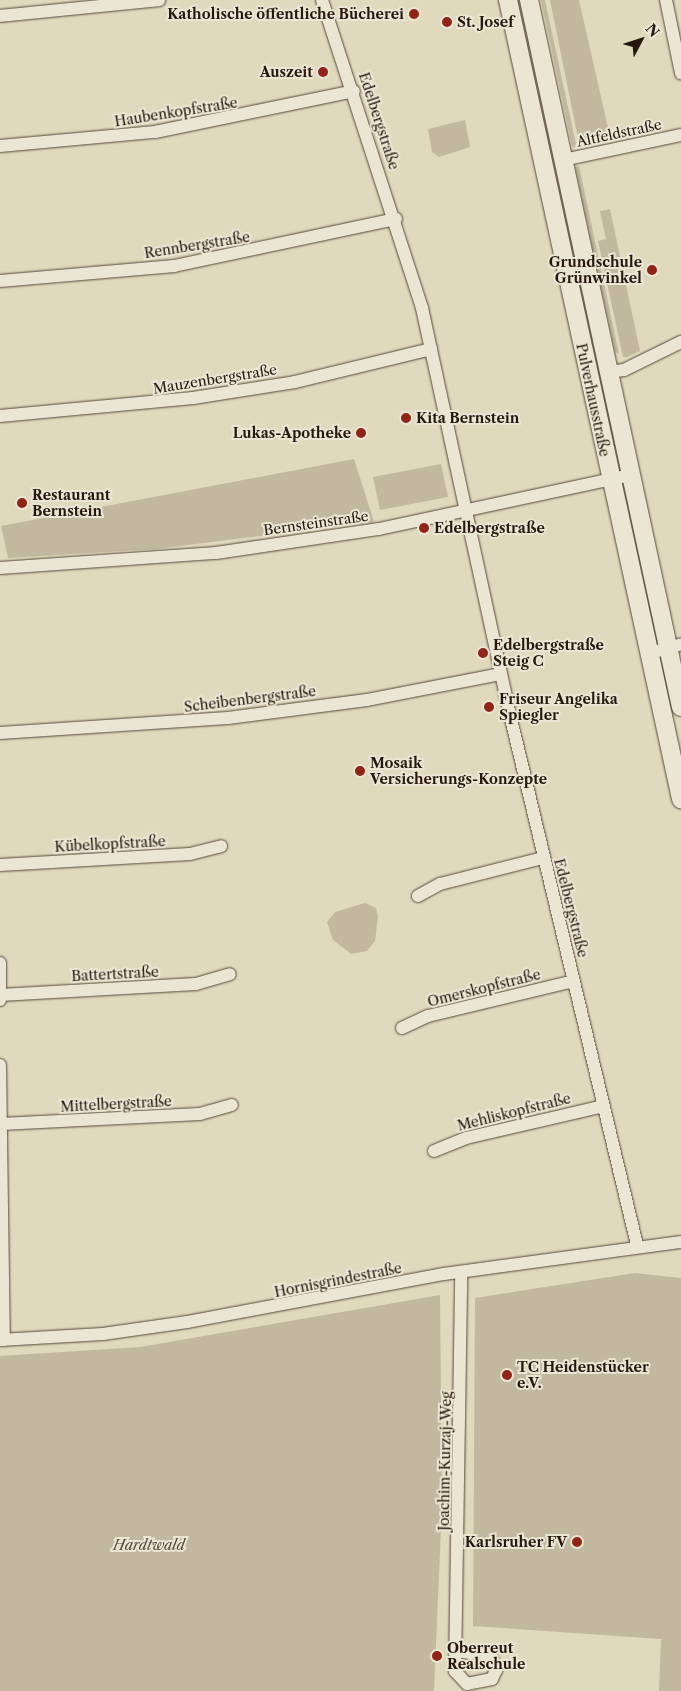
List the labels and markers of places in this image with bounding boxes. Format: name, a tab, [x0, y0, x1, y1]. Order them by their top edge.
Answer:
place label: Katholische öffentliche Bücherei	[167, 6, 404, 22]
marker: Katholische öffentliche Bücherei	[408, 8, 420, 20]
place label: St. Josef	[457, 14, 514, 30]
marker: St. Josef	[441, 16, 453, 28]
place label: Auszeit	[260, 64, 313, 80]
marker: Auszeit	[317, 66, 329, 78]
place label: Grundschule Grünwinkel	[549, 254, 642, 286]
marker: Grundschule Grünwinkel	[646, 264, 658, 276]
place label: Kita Bernstein	[416, 410, 520, 426]
marker: Kita Bernstein	[400, 412, 412, 424]
place label: Lukas-Apotheke	[233, 425, 351, 441]
marker: Lukas-Apotheke	[355, 427, 367, 439]
place label: Restaurant Bernstein	[32, 487, 110, 520]
marker: Restaurant Bernstein	[16, 497, 28, 509]
place label: Edelbergstraße	[434, 520, 545, 536]
marker: Edelbergstraße	[418, 522, 430, 534]
place label: Edelbergstraße Steig C	[493, 637, 604, 670]
marker: Edelbergstraße Steig C	[477, 647, 489, 659]
place label: Friseur Angelika Spiegler	[499, 691, 619, 724]
marker: Friseur Angelika Spiegler	[483, 701, 495, 713]
place label: Mosaik Versicherungs-Konzepte	[370, 755, 547, 788]
marker: Mosaik Versicherungs-Konzepte	[354, 765, 366, 777]
place label: TC Heidenstücker e.V.	[517, 1359, 649, 1391]
marker: TC Heidenstücker e.V.	[501, 1369, 513, 1381]
place label: Karlsruher FV	[465, 1534, 567, 1550]
marker: Karlsruher FV	[571, 1536, 583, 1548]
place label: Oberreut Realschule	[447, 1640, 525, 1672]
marker: Oberreut Realschule	[431, 1650, 443, 1662]

